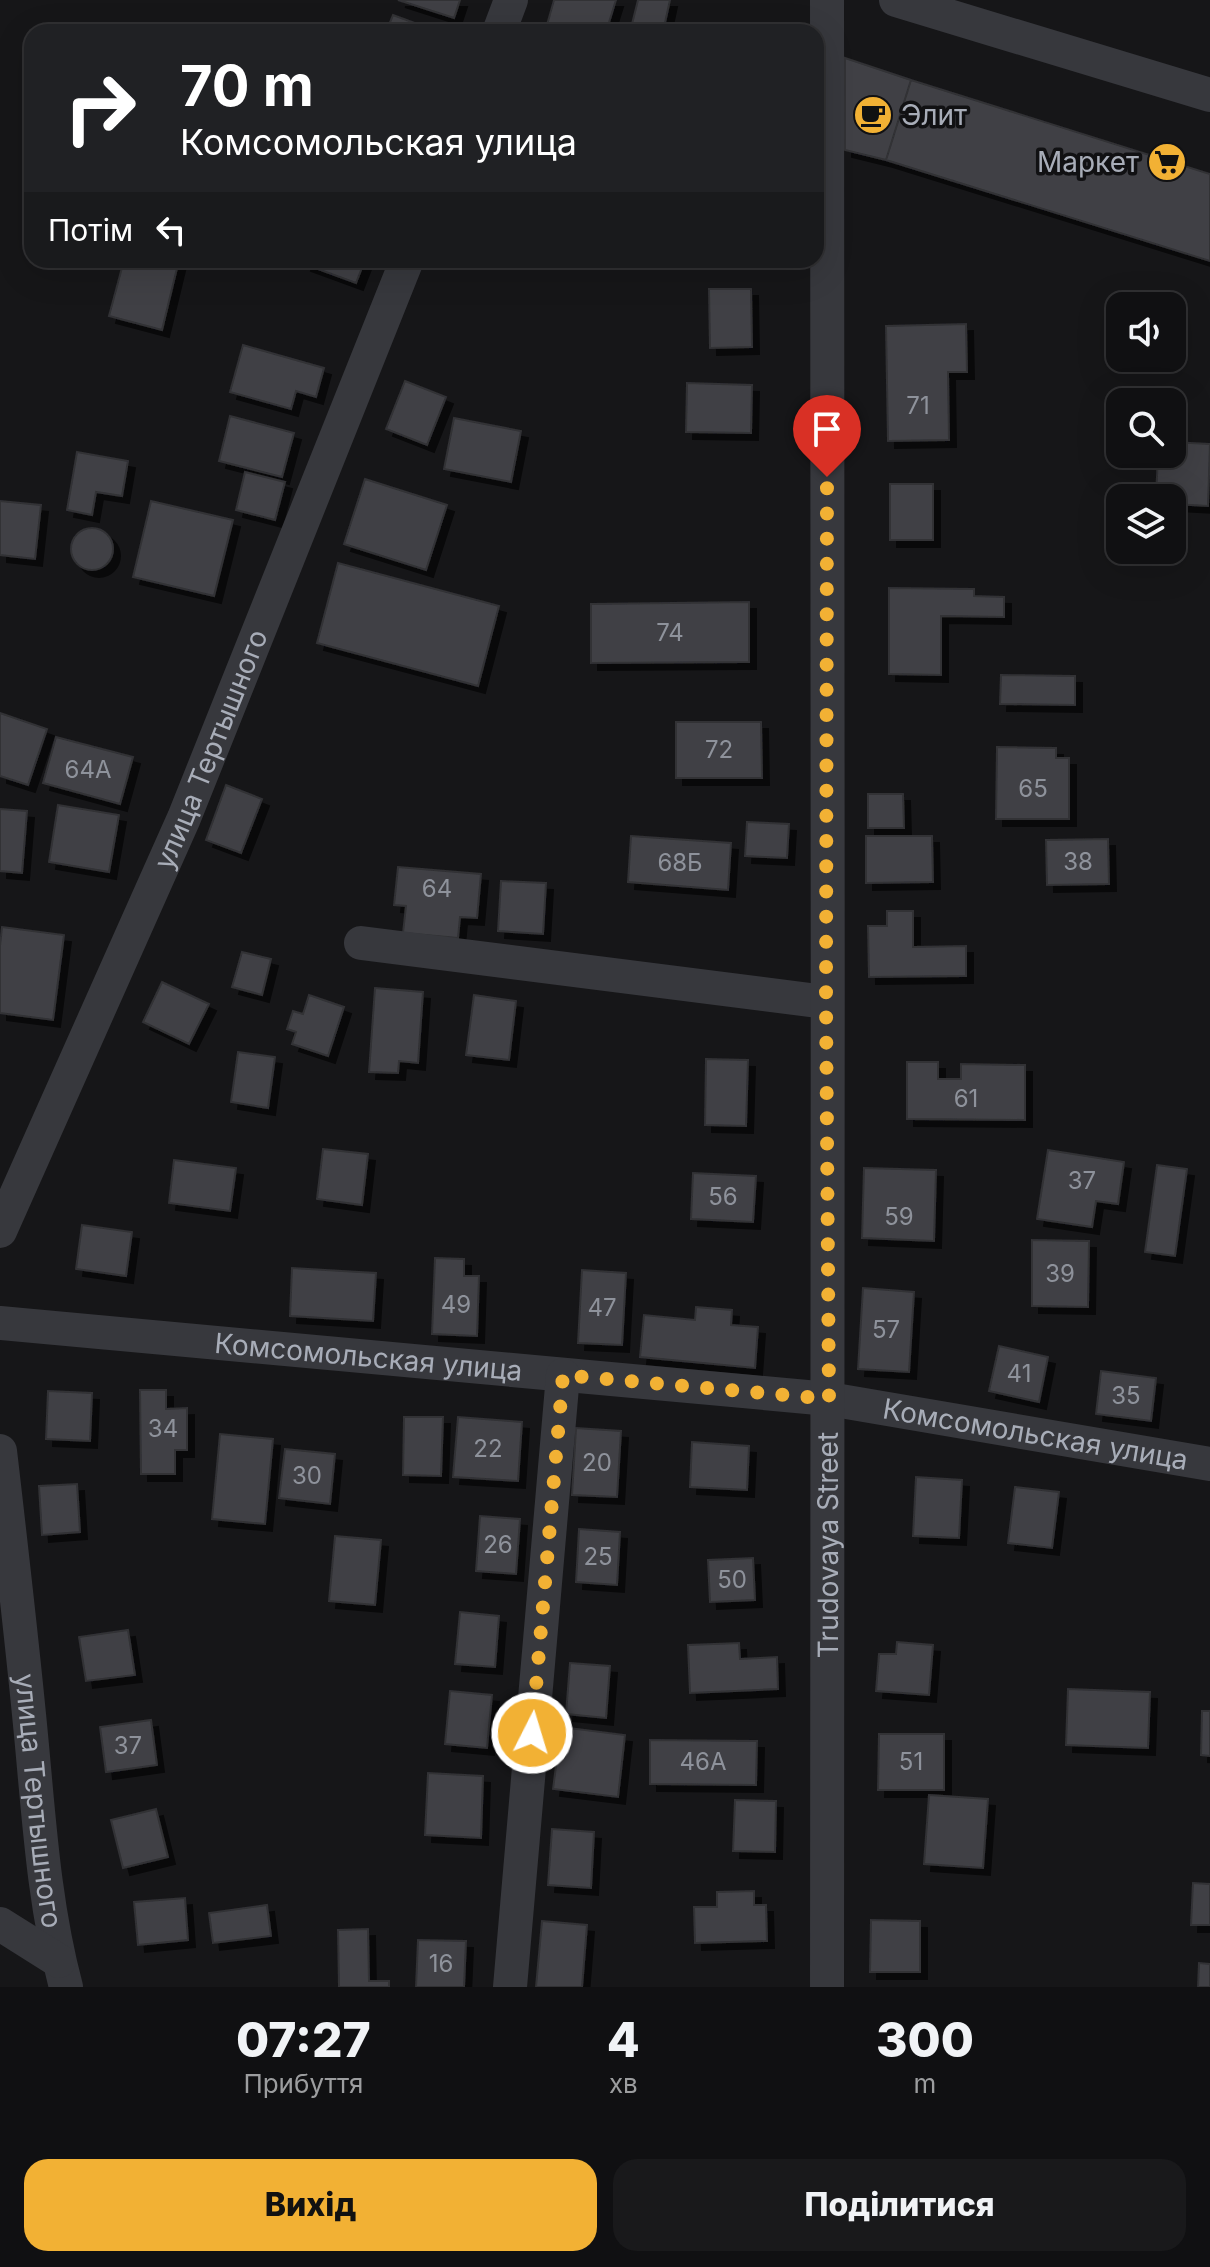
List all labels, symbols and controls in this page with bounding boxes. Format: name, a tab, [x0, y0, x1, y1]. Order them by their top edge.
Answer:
text: 70 m	[180, 52, 314, 120]
icon: right	[48, 56, 152, 160]
cafe icon: Элит	[852, 94, 894, 136]
place label: Элит	[901, 98, 967, 132]
text: Комсомольская улица	[180, 120, 577, 164]
supermarket icon: Маркет	[1146, 141, 1188, 183]
place label: Маркет	[1037, 145, 1139, 179]
icon: left	[149, 208, 193, 252]
text: Потім	[48, 212, 133, 248]
map controls	[1106, 292, 1186, 564]
button: sound	[1106, 292, 1186, 372]
button: search	[1106, 388, 1186, 468]
house number: 71	[906, 391, 930, 420]
pin	[793, 395, 861, 477]
icon: arrive	[805, 407, 849, 451]
button: layers	[1106, 484, 1186, 564]
house number: 74	[656, 618, 684, 647]
street label: улица Тертышного	[146, 624, 275, 874]
house number: 72	[705, 735, 733, 764]
house number: 64А	[65, 755, 111, 784]
house number: 65	[1018, 774, 1048, 803]
house number: 38	[1063, 847, 1093, 876]
house number: 68Б	[657, 848, 703, 877]
house number: 64	[422, 874, 452, 903]
house number: 61	[954, 1084, 978, 1113]
house number: 37	[1068, 1166, 1096, 1195]
house number: 56	[708, 1182, 738, 1211]
house number: 59	[884, 1202, 914, 1231]
house number: 39	[1045, 1259, 1075, 1288]
house number: 49	[441, 1290, 471, 1319]
house number: 47	[587, 1293, 617, 1322]
house number: 57	[872, 1315, 900, 1344]
street label: Комсомольская улица	[213, 1326, 524, 1388]
house number: 41	[1007, 1359, 1031, 1388]
house number: 35	[1111, 1381, 1141, 1410]
street label: Комсомольская улица	[880, 1392, 1191, 1477]
house number: 34	[148, 1414, 178, 1443]
street label: Trudovaya Street	[811, 1432, 845, 1658]
house number: 22	[473, 1434, 503, 1463]
house number: 20	[582, 1448, 612, 1477]
house number: 30	[292, 1461, 322, 1490]
house number: 26	[483, 1530, 513, 1559]
house number: 25	[583, 1542, 613, 1571]
house number: 50	[717, 1565, 747, 1594]
street label: улица Тертышного	[8, 1672, 70, 1931]
position arrow	[490, 1691, 574, 1775]
house number: 37	[114, 1731, 142, 1760]
house number: 46А	[680, 1747, 726, 1776]
house number: 51	[899, 1747, 923, 1776]
house number: 16	[429, 1949, 453, 1978]
text: 07:27	[236, 2010, 371, 2069]
text: 4	[607, 2010, 640, 2069]
text: 300	[876, 2010, 974, 2069]
text: Прибуття	[243, 2068, 363, 2099]
text: хв	[609, 2068, 638, 2099]
text: m	[914, 2068, 936, 2099]
button: Вихід	[24, 2159, 597, 2251]
button: Поділитися	[613, 2159, 1186, 2251]

